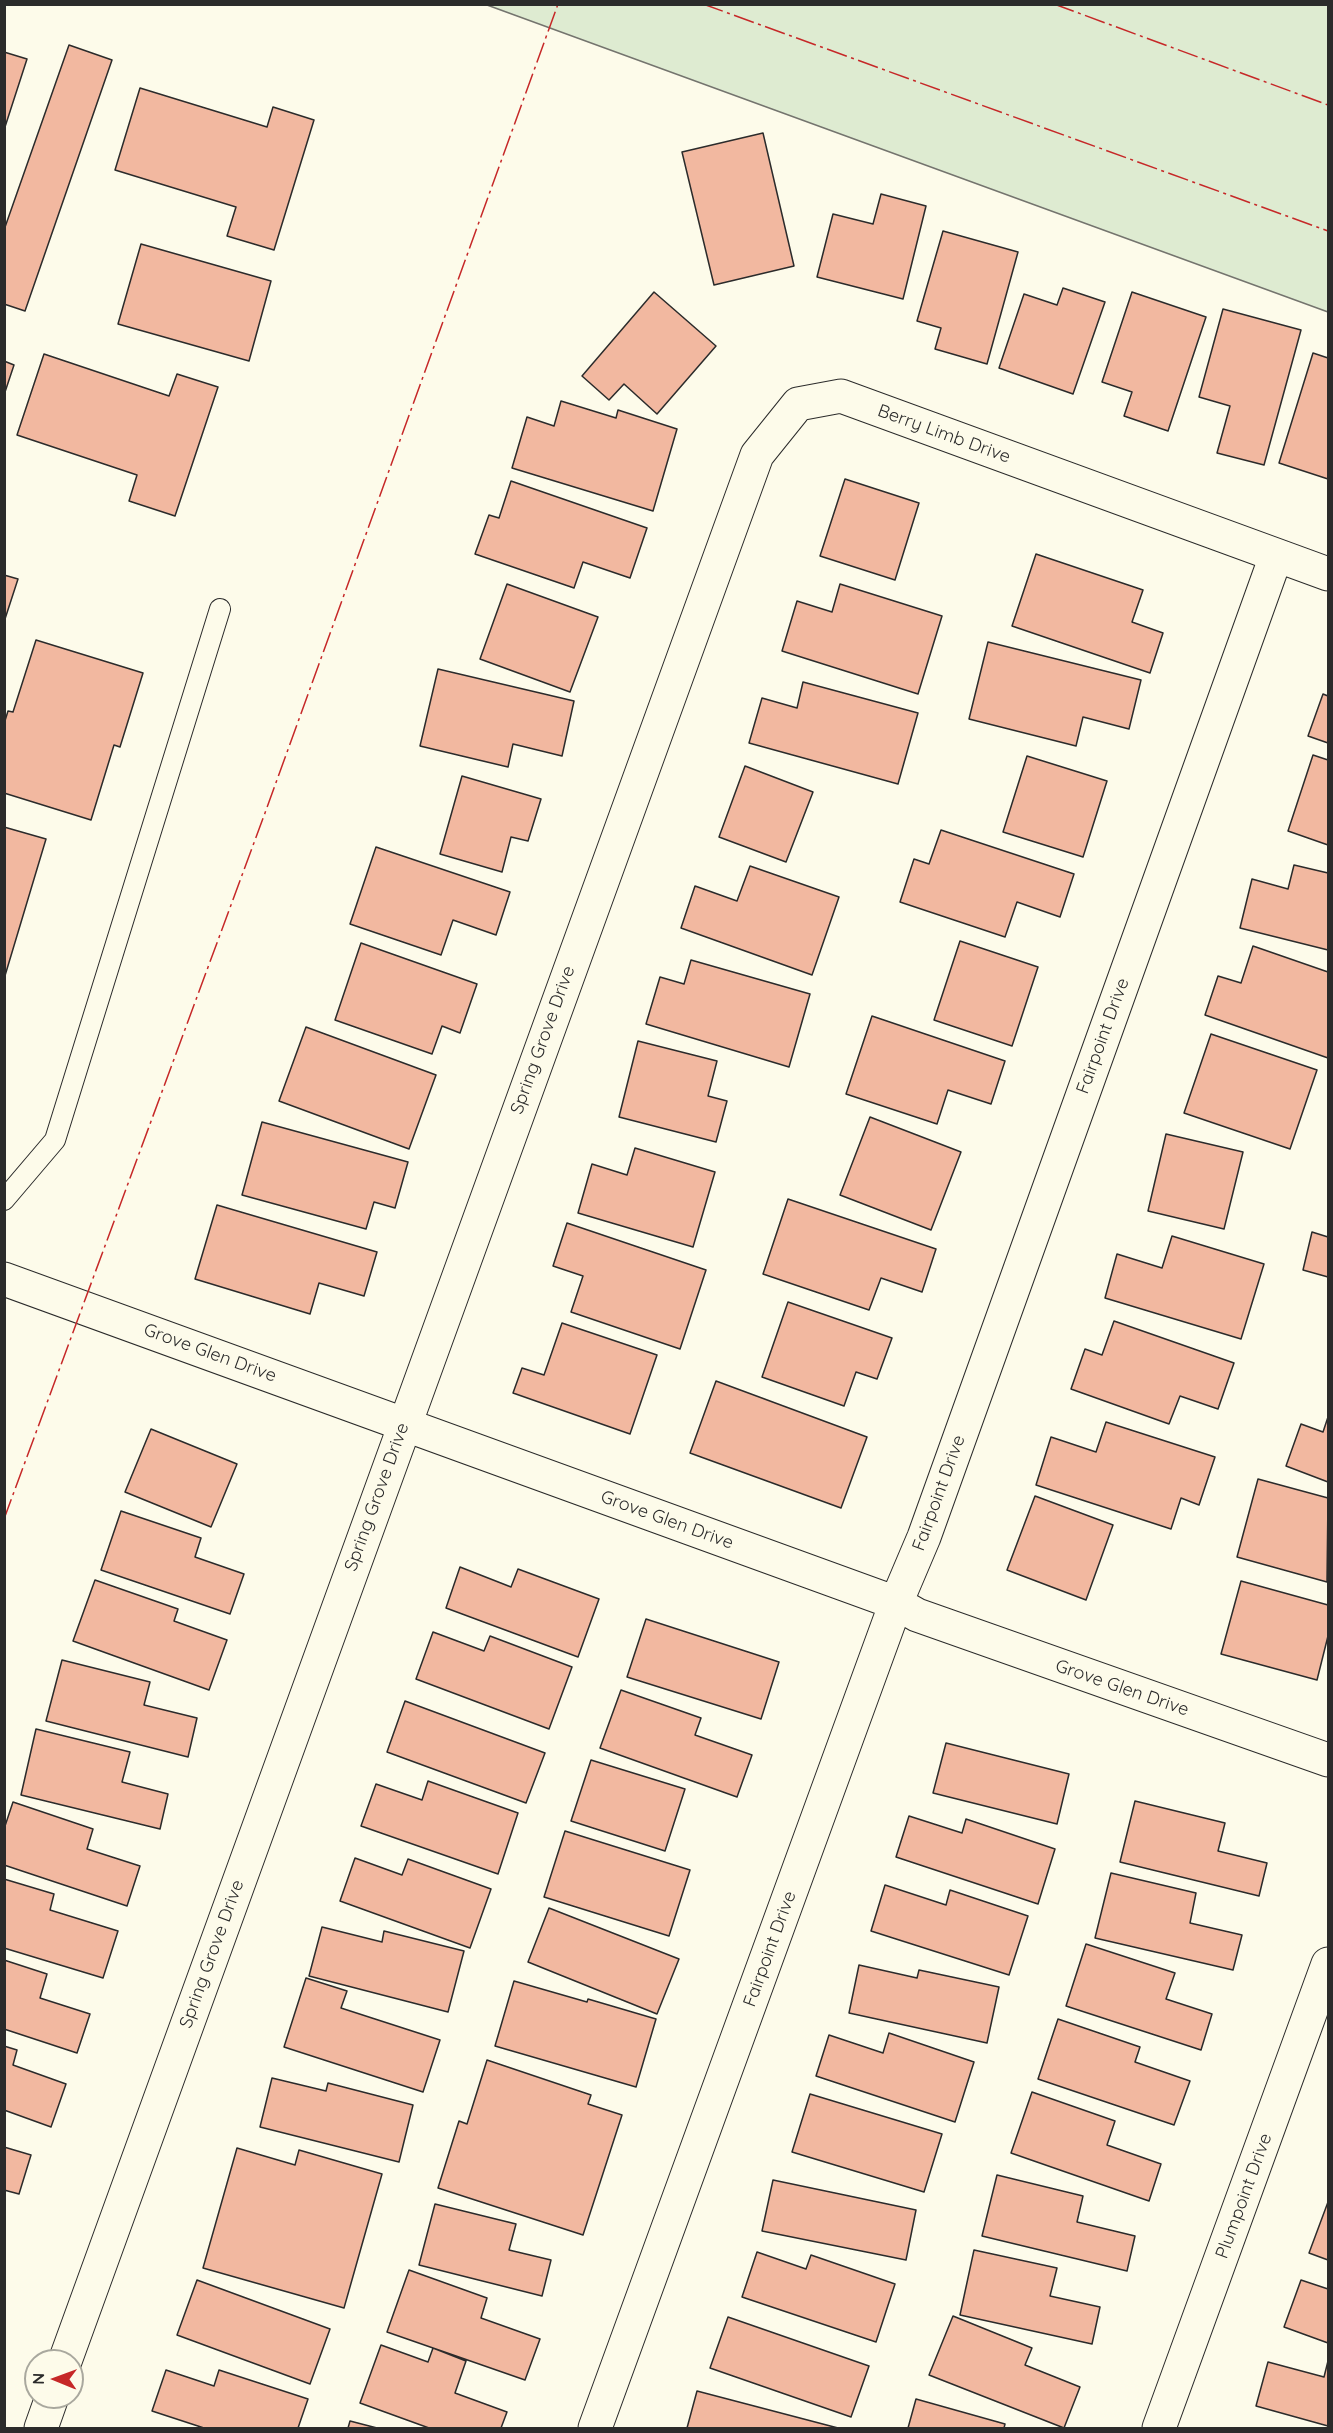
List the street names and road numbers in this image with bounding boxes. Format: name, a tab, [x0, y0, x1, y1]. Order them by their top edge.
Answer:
street label: Berry Limb Drive	[875, 400, 1013, 468]
street label: Spring Grove Drive	[506, 963, 580, 1117]
street label: Fairpoint Drive	[1072, 975, 1134, 1097]
street label: Grove Glen Drive	[141, 1319, 279, 1387]
street label: Spring Grove Drive	[340, 1420, 414, 1574]
street label: Fairpoint Drive	[908, 1432, 970, 1554]
street label: Grove Glen Drive	[598, 1486, 736, 1554]
street label: Grove Glen Drive	[1052, 1655, 1192, 1721]
street label: Spring Grove Drive	[175, 1877, 249, 2031]
street label: Fairpoint Drive	[739, 1888, 801, 2010]
street label: Plumpoint Drive	[1211, 2130, 1277, 2262]

